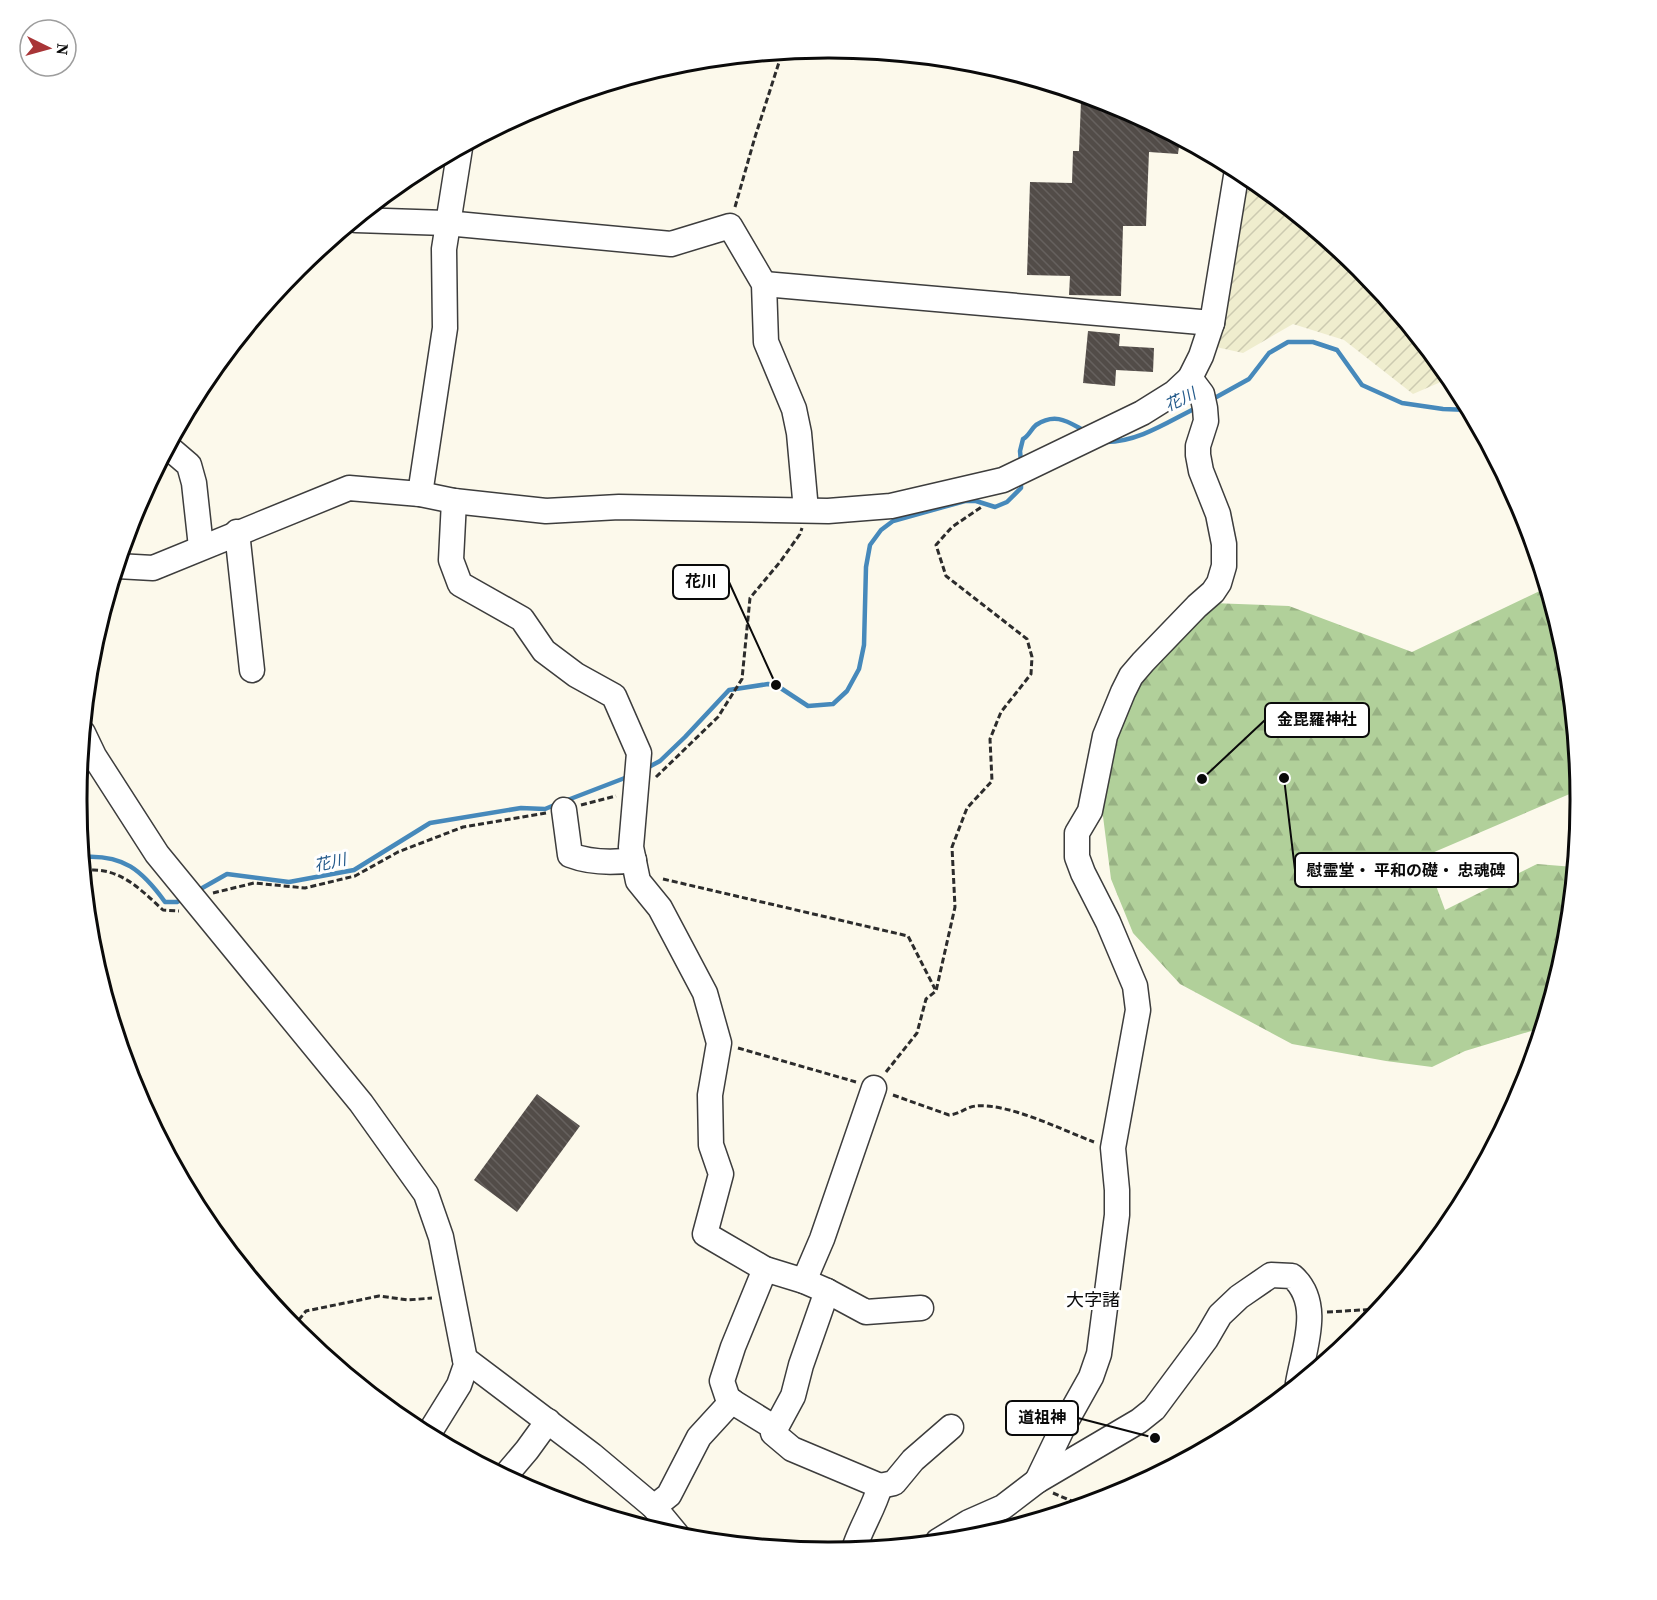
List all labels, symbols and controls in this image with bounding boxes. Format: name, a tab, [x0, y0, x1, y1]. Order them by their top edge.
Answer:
north arrow	[18, 18, 78, 78]
text: N	[51, 43, 74, 56]
water label: 花川	[1161, 381, 1201, 416]
callout: 花川	[673, 565, 729, 599]
text: 花川	[685, 570, 717, 592]
callout: 金毘羅神社	[1265, 703, 1369, 737]
text: 金毘羅神社	[1277, 708, 1357, 730]
water label: 花川	[312, 847, 350, 876]
callout: 慰霊堂・ 平和の礎・ 忠魂碑	[1295, 853, 1518, 887]
text: 慰霊堂・ 平和の礎・ 忠魂碑	[1307, 859, 1505, 881]
district label: 大字諸	[1066, 1287, 1120, 1312]
callout: 道祖神	[1006, 1401, 1078, 1435]
text: 道祖神	[1018, 1406, 1066, 1428]

